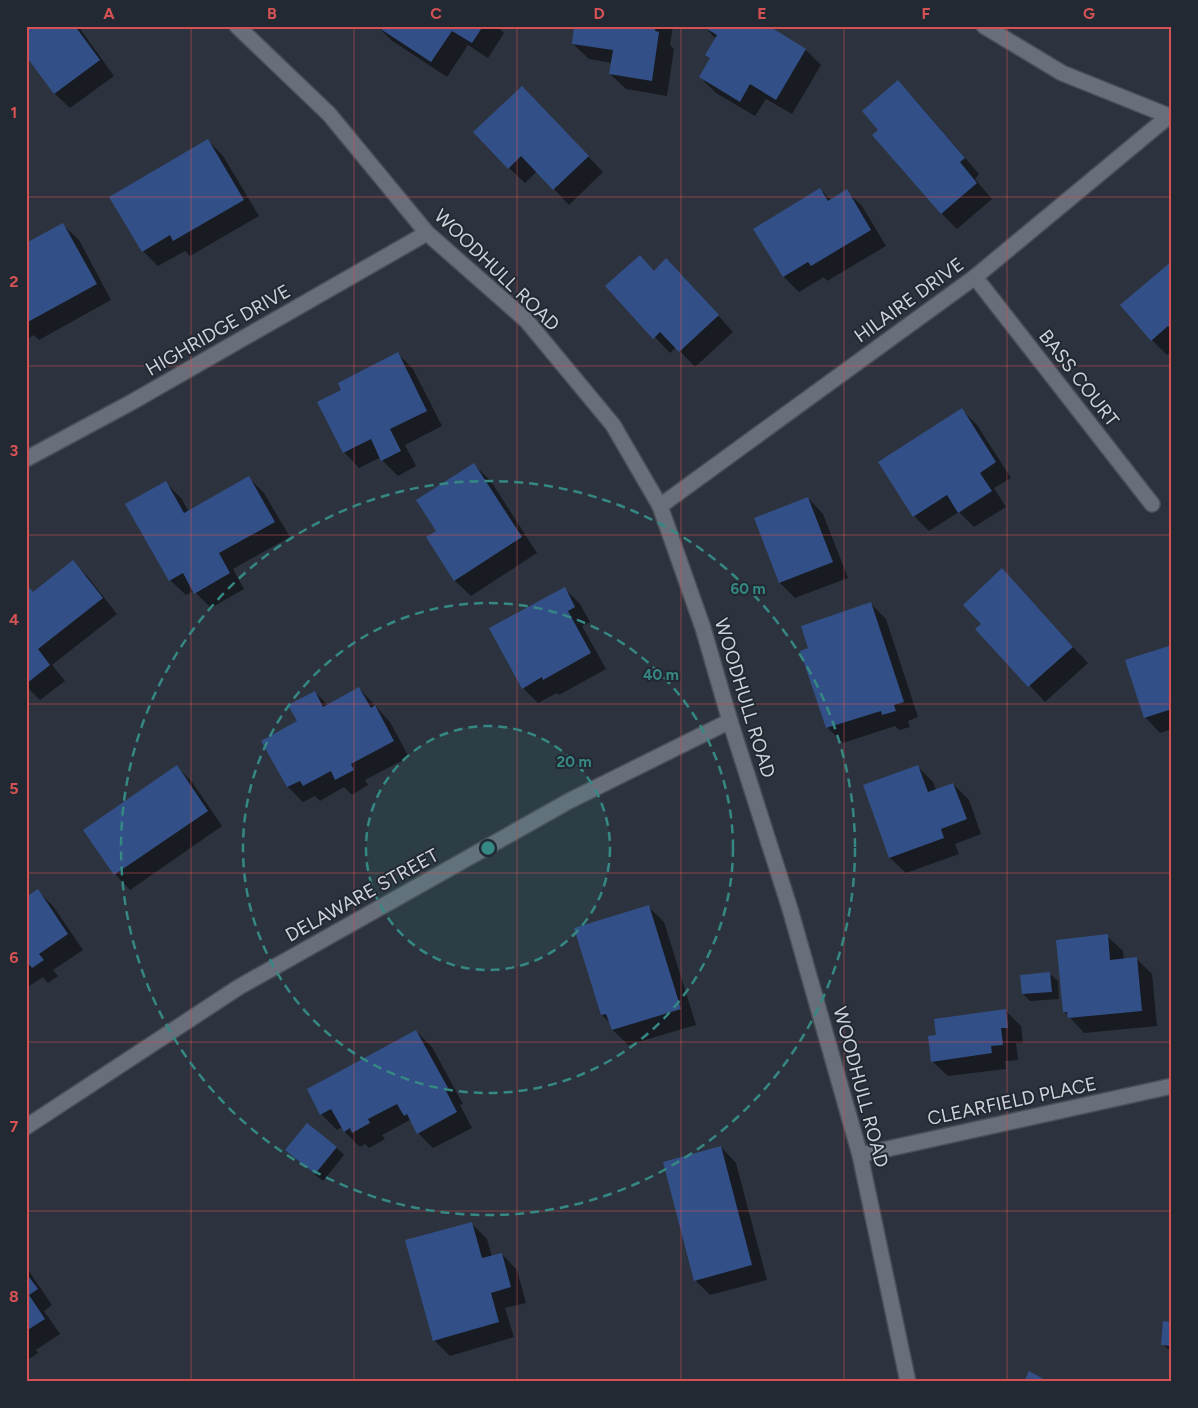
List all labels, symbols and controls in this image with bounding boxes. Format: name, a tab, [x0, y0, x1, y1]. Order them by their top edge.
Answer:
text: A	[103, 4, 115, 23]
text: B	[267, 4, 277, 23]
text: C	[430, 4, 442, 23]
text: D	[593, 4, 605, 23]
text: E	[757, 4, 767, 23]
text: F	[922, 4, 931, 23]
text: G	[1083, 4, 1095, 23]
text: 1	[11, 103, 17, 122]
street label: WOODHULL ROAD	[429, 204, 565, 336]
street label: HILAIRE DRIVE	[850, 253, 968, 347]
text: 2	[9, 272, 19, 291]
street label: HIGHRIDGE DRIVE	[142, 279, 294, 381]
street label: BASS COURT	[1034, 325, 1124, 431]
text: 3	[10, 441, 19, 460]
text: 60 m	[730, 580, 766, 598]
text: 4	[9, 610, 19, 629]
street label: WOODHULL ROAD	[710, 615, 780, 781]
text: 40 m	[643, 666, 679, 684]
text: 20 m	[556, 753, 592, 771]
text: 5	[9, 779, 19, 798]
centre of rings	[479, 839, 497, 857]
street label: DELAWARE STREET	[281, 843, 443, 947]
text: 6	[9, 948, 19, 967]
street label: WOODHULL ROAD	[828, 1004, 894, 1170]
street label: CLEARFIELD PLACE	[925, 1072, 1099, 1130]
text: 7	[10, 1117, 19, 1136]
text: 8	[9, 1287, 19, 1306]

